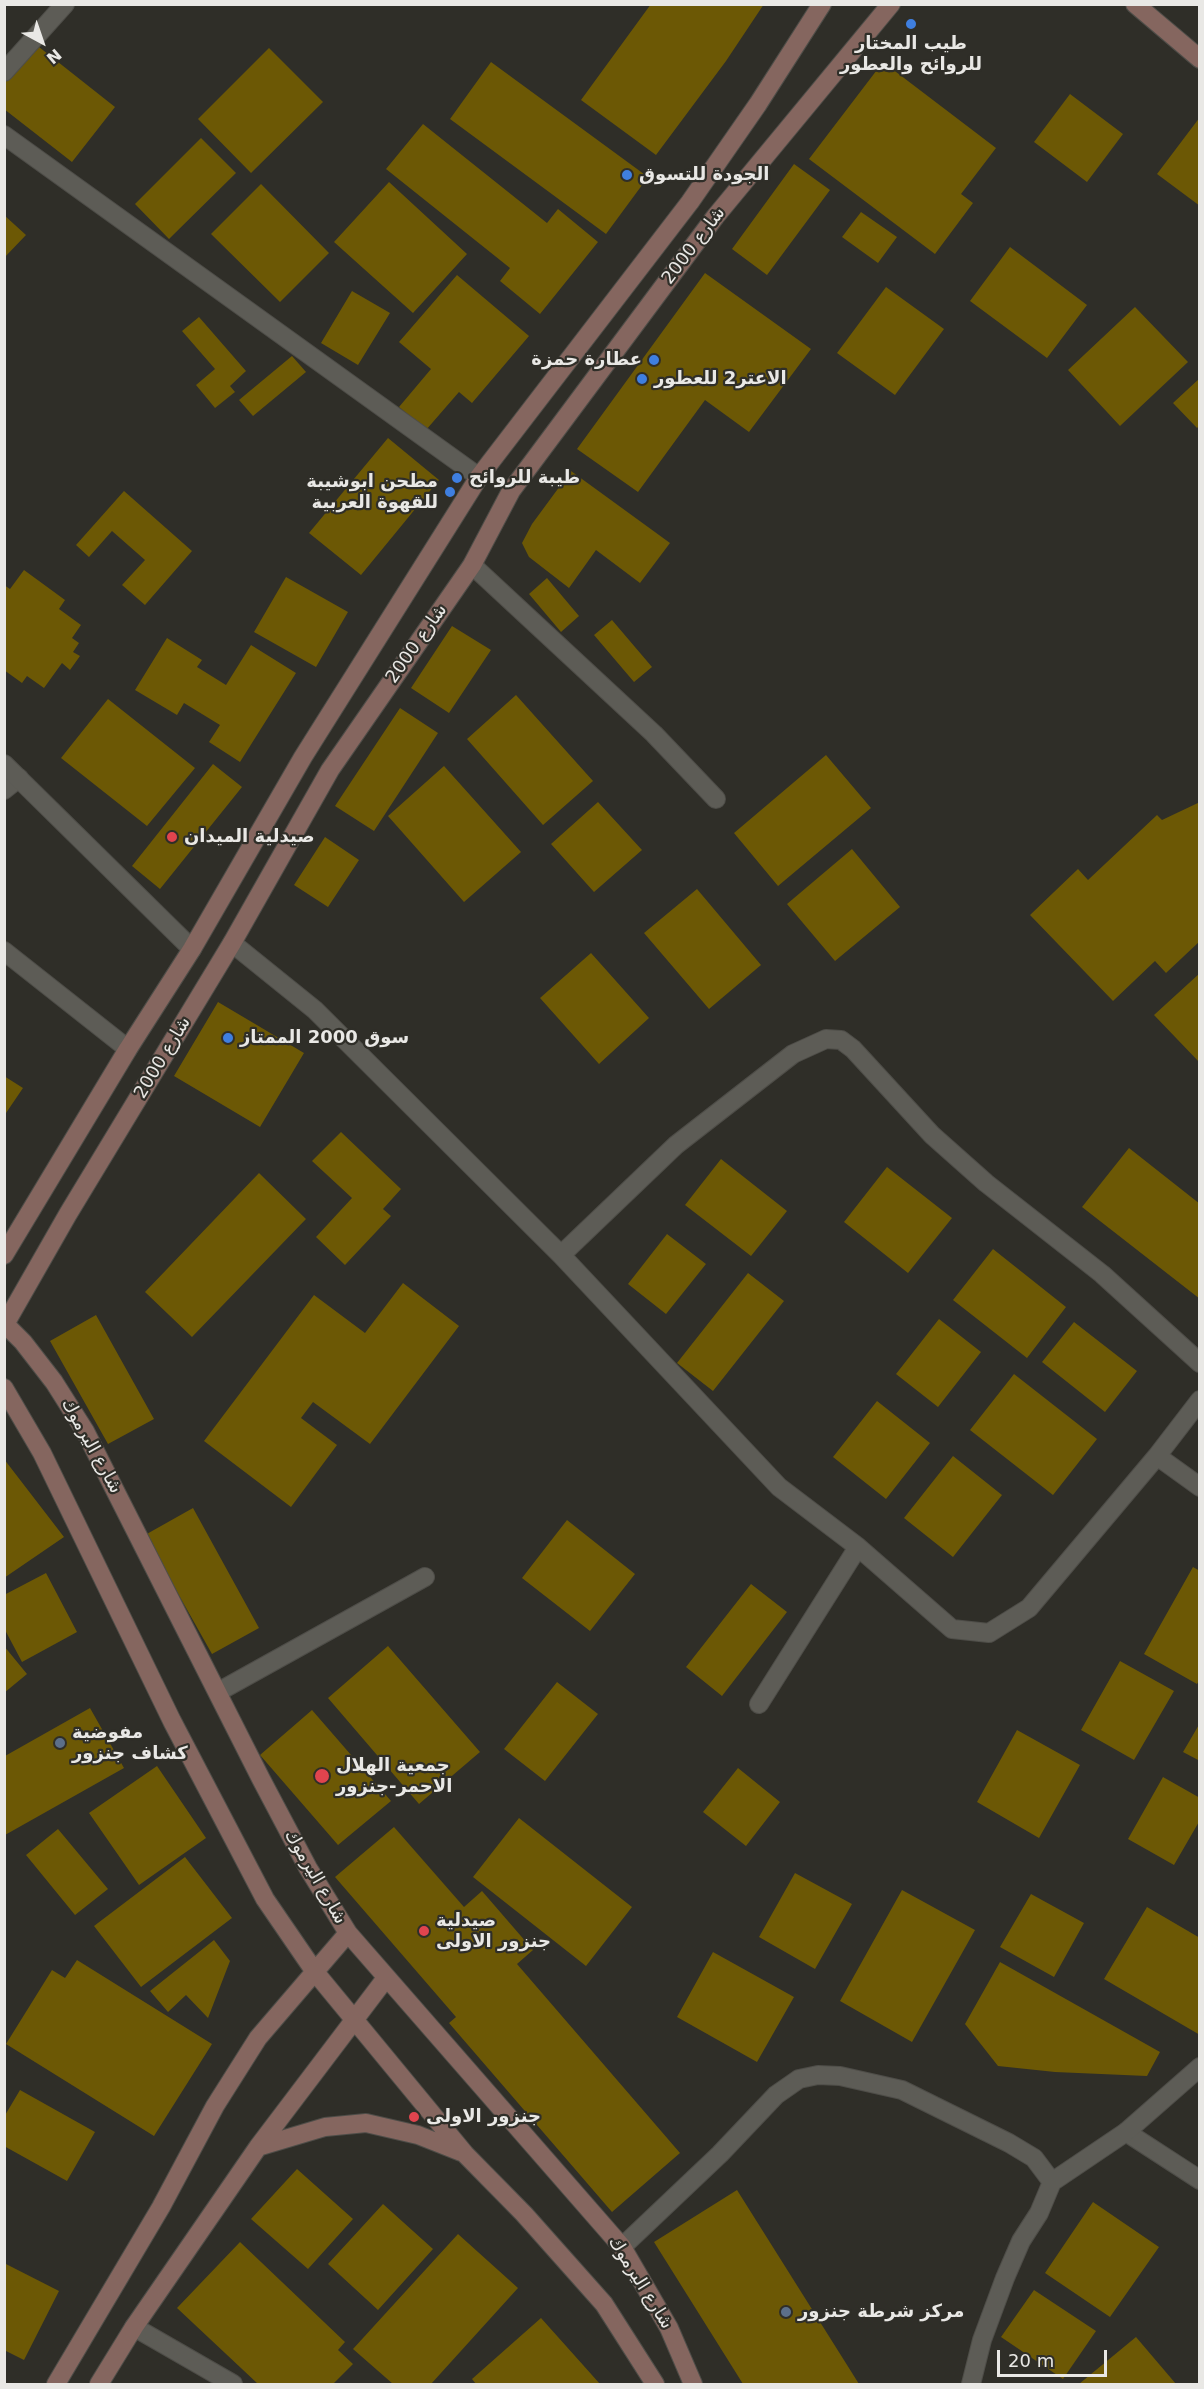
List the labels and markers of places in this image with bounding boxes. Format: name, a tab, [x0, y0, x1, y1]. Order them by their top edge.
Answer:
marker: طيب المختار للروائح والعطور	[904, 17, 918, 31]
place label: طيب المختار للروائح والعطور	[840, 33, 982, 76]
place label: الجودة للتسوق	[639, 164, 769, 186]
marker: الجودة للتسوق	[620, 168, 634, 182]
place label: عطارة حمزة	[531, 349, 642, 371]
marker: عطارة حمزة	[647, 353, 661, 367]
place label: الاعتر2 للعطور	[654, 368, 787, 390]
marker: الاعتر2 للعطور	[635, 372, 649, 386]
place label: طيبة للروائح	[469, 467, 580, 489]
place label: مطحن ابوشيبة للقهوة العربية	[306, 471, 438, 514]
marker: طيبة للروائح	[450, 471, 464, 485]
marker: مطحن ابوشيبة للقهوة العربية	[443, 485, 457, 499]
place label: صيدلية الميدان	[184, 826, 315, 848]
marker: صيدلية الميدان	[165, 830, 179, 844]
place label: سوق 2000 الممتاز	[240, 1027, 409, 1049]
marker: سوق 2000 الممتاز	[221, 1031, 235, 1045]
place label: مفوضية كشاف جنزور	[72, 1722, 188, 1764]
marker: مفوضية كشاف جنزور	[53, 1736, 67, 1750]
place label: جمعية الهلال الاحمر-جنزور	[336, 1755, 452, 1798]
marker: جمعية الهلال الاحمر-جنزور	[313, 1767, 331, 1785]
place label: صيدلية جنزور الاولى	[436, 1910, 551, 1952]
marker: صيدلية جنزور الاولى	[417, 1924, 431, 1938]
place label: جنزور الاولى	[426, 2106, 541, 2128]
marker: جنزور الاولى	[407, 2110, 421, 2124]
place label: مركز شرطة جنزور	[798, 2301, 964, 2323]
marker: مركز شرطة جنزور	[779, 2305, 793, 2319]

